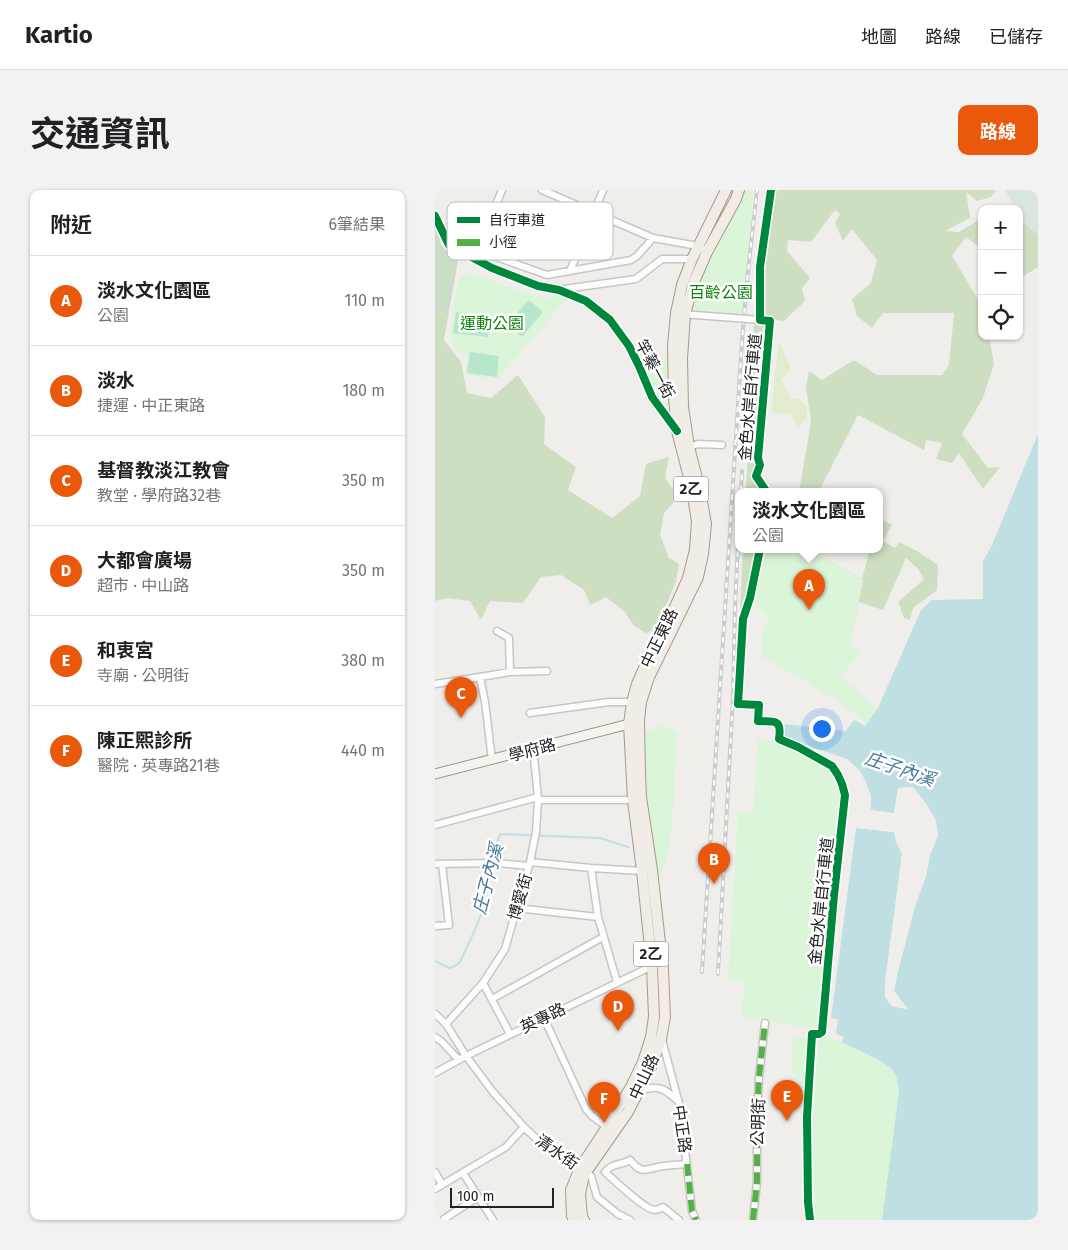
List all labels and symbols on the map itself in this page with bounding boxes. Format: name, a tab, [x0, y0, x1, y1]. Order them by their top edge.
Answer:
legend	[447, 202, 613, 260]
text: 自行車道	[489, 212, 545, 229]
text: 小徑	[489, 234, 517, 251]
park label: 百齡公園	[689, 283, 753, 302]
park label: 運動公園	[460, 314, 524, 333]
street label: 金色水岸自行車道	[735, 332, 765, 462]
street label: 竿蓁一街	[632, 336, 678, 402]
road number: 2乙	[673, 476, 709, 502]
pin: A	[793, 569, 825, 610]
street label: 中正東路	[636, 605, 682, 671]
pin: C	[445, 677, 477, 718]
your location	[809, 716, 835, 742]
street label: 學府路	[506, 735, 558, 765]
water label: 庄子內溪	[862, 747, 940, 792]
street label: 金色水岸自行車道	[805, 836, 837, 966]
water label: 庄子內溪	[468, 838, 509, 917]
pin: B	[698, 843, 730, 884]
street label: 博愛街	[504, 871, 536, 923]
road number: 2乙	[633, 942, 669, 966]
pin: D	[602, 990, 634, 1031]
street label: 英專路	[517, 999, 569, 1037]
street label: 中山路	[625, 1051, 663, 1103]
pin: E	[771, 1080, 803, 1121]
pin: F	[588, 1082, 620, 1123]
street label: 公明街	[748, 1098, 768, 1146]
street label: 中正路	[669, 1104, 695, 1154]
street label: 清水街	[532, 1130, 582, 1174]
scale bar	[450, 1185, 554, 1208]

